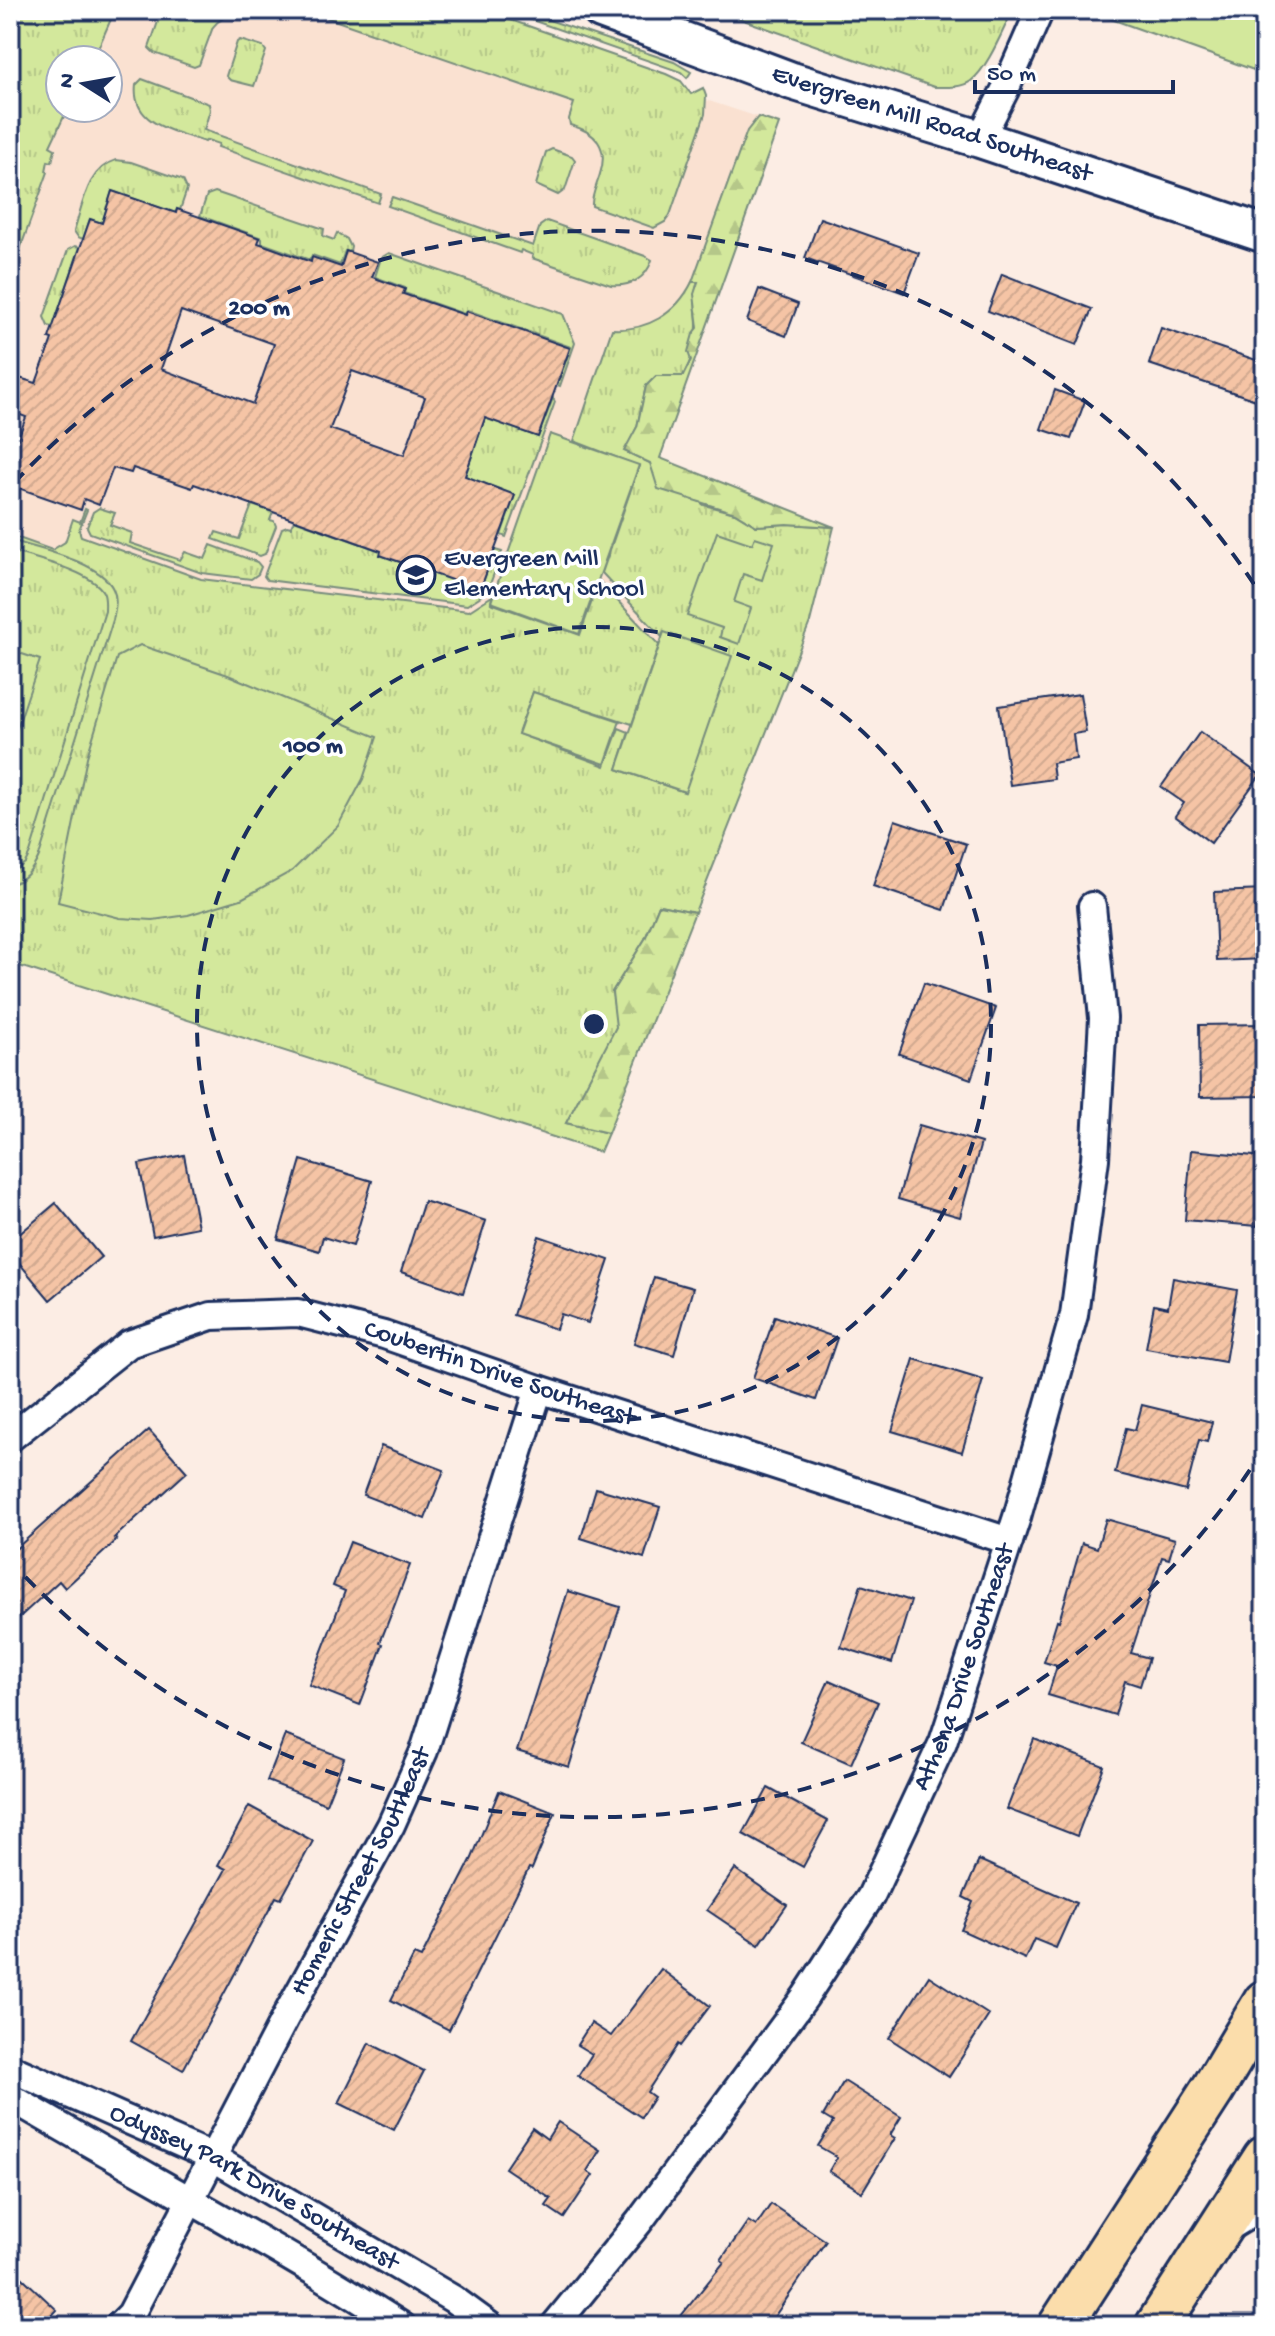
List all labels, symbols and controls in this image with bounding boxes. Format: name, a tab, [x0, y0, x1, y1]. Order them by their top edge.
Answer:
north arrow	[44, 44, 124, 124]
scale bar	[975, 44, 1173, 94]
street label: Evergreen Mill Road Southeast	[767, 59, 1098, 191]
text: 50 m	[987, 61, 1036, 90]
text: N	[54, 71, 82, 90]
text: 200 m	[228, 295, 290, 324]
place label: Evergreen Mill Elementary School	[444, 545, 644, 606]
school or university icon: Evergreen Mill Elementary School	[395, 554, 437, 596]
text: 100 m	[282, 733, 343, 762]
centre of rings	[580, 1010, 608, 1038]
street label: Coubertin Drive Southeast	[361, 1315, 641, 1435]
street label: Athena Drive Southeast	[907, 1538, 1023, 1796]
street label: Homeric Street Southeast	[285, 1741, 440, 2002]
street label: Odyssey Park Drive Southeast	[104, 2098, 406, 2280]

